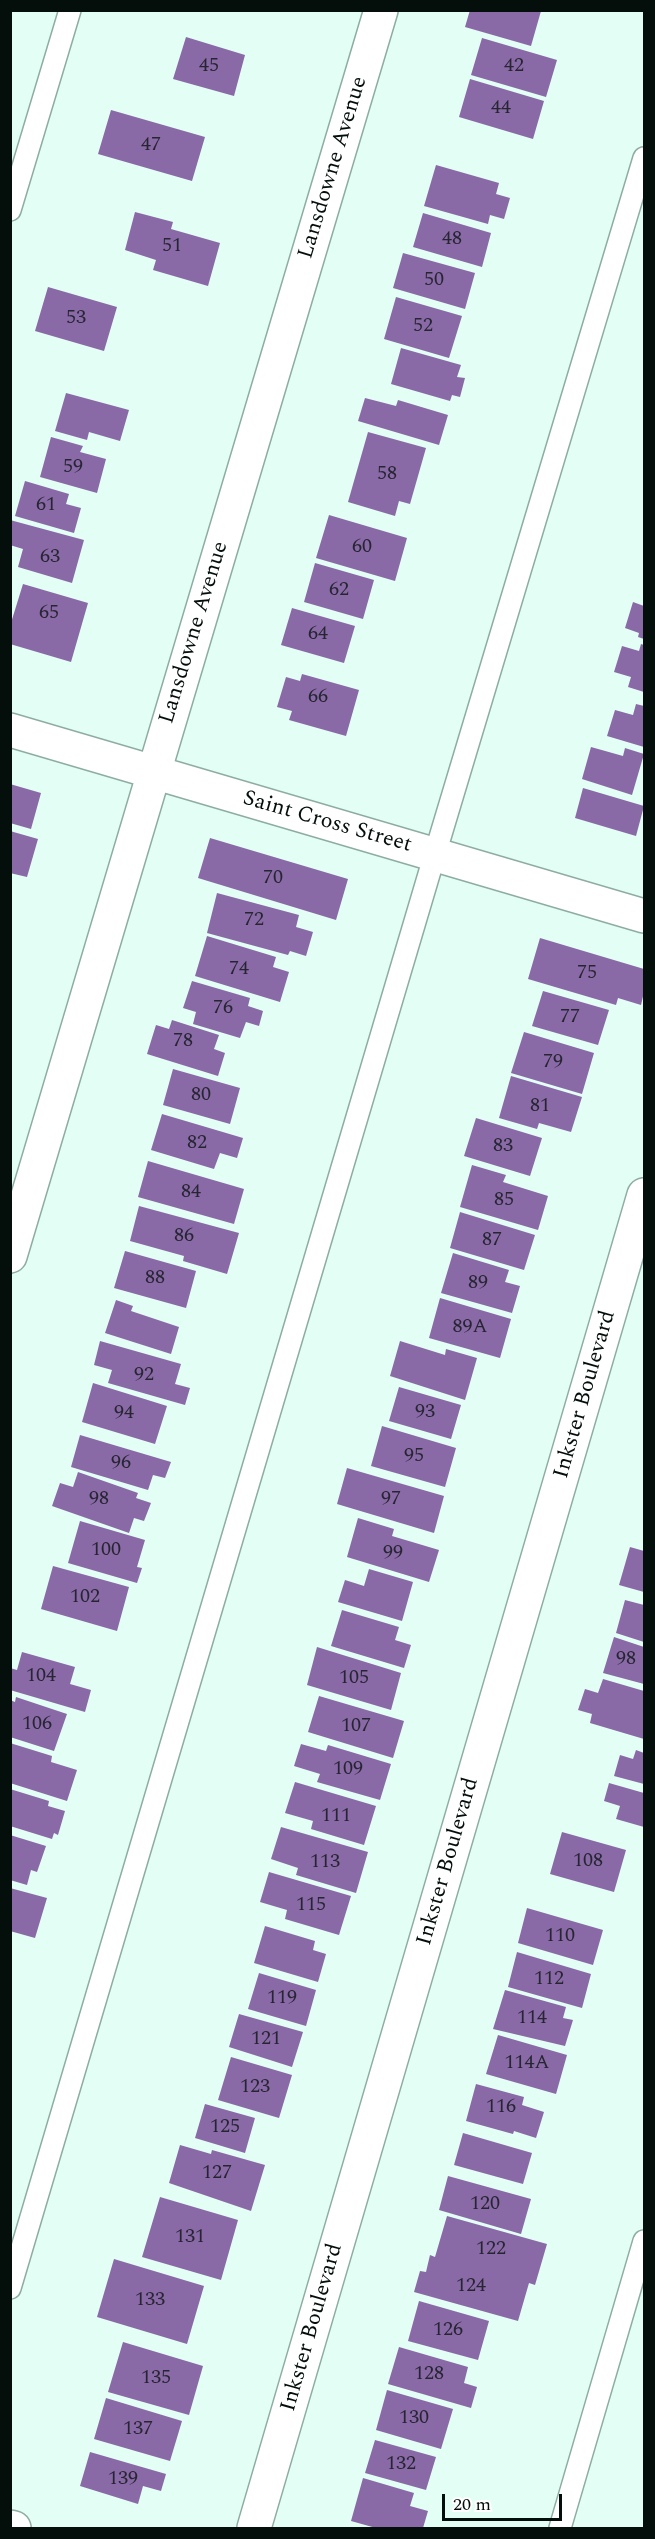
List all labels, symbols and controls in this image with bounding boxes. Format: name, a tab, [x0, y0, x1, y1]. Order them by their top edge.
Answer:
house number: 45	[199, 55, 219, 79]
house number: 42	[504, 55, 524, 79]
street label: Lansdowne Avenue	[294, 74, 374, 262]
house number: 44	[491, 97, 511, 121]
house number: 47	[141, 134, 161, 158]
house number: 48	[442, 228, 462, 252]
house number: 51	[162, 235, 182, 259]
house number: 50	[424, 269, 444, 293]
house number: 53	[66, 307, 86, 331]
house number: 52	[413, 315, 433, 339]
house number: 59	[63, 456, 83, 480]
house number: 58	[377, 463, 397, 487]
house number: 61	[36, 494, 56, 518]
house number: 60	[352, 536, 372, 560]
street label: Lansdowne Avenue	[155, 539, 235, 727]
house number: 63	[40, 546, 60, 570]
house number: 62	[329, 579, 349, 603]
house number: 65	[39, 602, 59, 626]
house number: 64	[308, 623, 328, 647]
house number: 66	[308, 686, 328, 710]
street label: Saint Cross Street	[240, 786, 414, 860]
house number: 70	[263, 867, 283, 891]
house number: 72	[244, 909, 264, 933]
house number: 74	[229, 958, 249, 982]
house number: 75	[577, 962, 597, 986]
house number: 76	[213, 997, 233, 1021]
house number: 77	[560, 1006, 580, 1030]
house number: 78	[173, 1030, 193, 1054]
house number: 79	[543, 1051, 563, 1075]
house number: 80	[191, 1084, 211, 1108]
house number: 81	[530, 1095, 550, 1119]
house number: 82	[187, 1132, 207, 1156]
house number: 83	[493, 1135, 513, 1159]
house number: 84	[181, 1181, 201, 1205]
house number: 85	[494, 1189, 514, 1213]
house number: 86	[174, 1225, 194, 1249]
house number: 87	[482, 1229, 502, 1253]
house number: 88	[145, 1267, 165, 1291]
house number: 89	[468, 1272, 488, 1296]
street label: Inkster Boulevard	[549, 1308, 623, 1482]
house number: 89A	[453, 1316, 487, 1340]
house number: 92	[134, 1364, 154, 1388]
house number: 93	[415, 1401, 435, 1425]
house number: 94	[114, 1402, 134, 1426]
house number: 95	[404, 1445, 424, 1469]
house number: 96	[111, 1452, 131, 1476]
house number: 98	[89, 1488, 109, 1512]
house number: 97	[381, 1488, 401, 1512]
house number: 100	[91, 1539, 121, 1563]
house number: 99	[383, 1542, 403, 1566]
house number: 102	[70, 1586, 100, 1610]
house number: 98	[616, 1648, 636, 1672]
house number: 104	[26, 1665, 56, 1689]
house number: 105	[339, 1667, 369, 1691]
house number: 106	[22, 1713, 52, 1737]
house number: 107	[341, 1715, 371, 1739]
house number: 109	[333, 1758, 363, 1782]
street label: Inkster Boulevard	[412, 1775, 486, 1949]
house number: 111	[321, 1805, 351, 1829]
house number: 108	[573, 1850, 603, 1874]
house number: 113	[310, 1851, 340, 1875]
house number: 115	[296, 1894, 326, 1918]
house number: 110	[545, 1925, 575, 1949]
house number: 112	[534, 1968, 564, 1992]
house number: 119	[267, 1987, 297, 2011]
house number: 114	[517, 2007, 547, 2031]
house number: 121	[251, 2028, 281, 2052]
house number: 114A	[505, 2052, 549, 2076]
house number: 123	[240, 2076, 270, 2100]
house number: 116	[486, 2096, 516, 2120]
house number: 125	[210, 2116, 240, 2140]
house number: 127	[202, 2162, 232, 2186]
house number: 120	[470, 2193, 500, 2217]
house number: 131	[175, 2226, 205, 2250]
house number: 122	[476, 2238, 506, 2262]
street label: Inkster Boulevard	[276, 2241, 350, 2415]
house number: 124	[456, 2275, 486, 2299]
house number: 133	[135, 2289, 165, 2313]
house number: 126	[433, 2319, 463, 2343]
house number: 128	[414, 2363, 444, 2387]
house number: 135	[141, 2367, 171, 2391]
house number: 130	[399, 2407, 429, 2431]
house number: 137	[123, 2418, 153, 2442]
house number: 132	[386, 2453, 416, 2477]
house number: 139	[108, 2468, 138, 2492]
scale bar	[445, 2482, 565, 2520]
text: 20 m	[453, 2491, 491, 2518]

